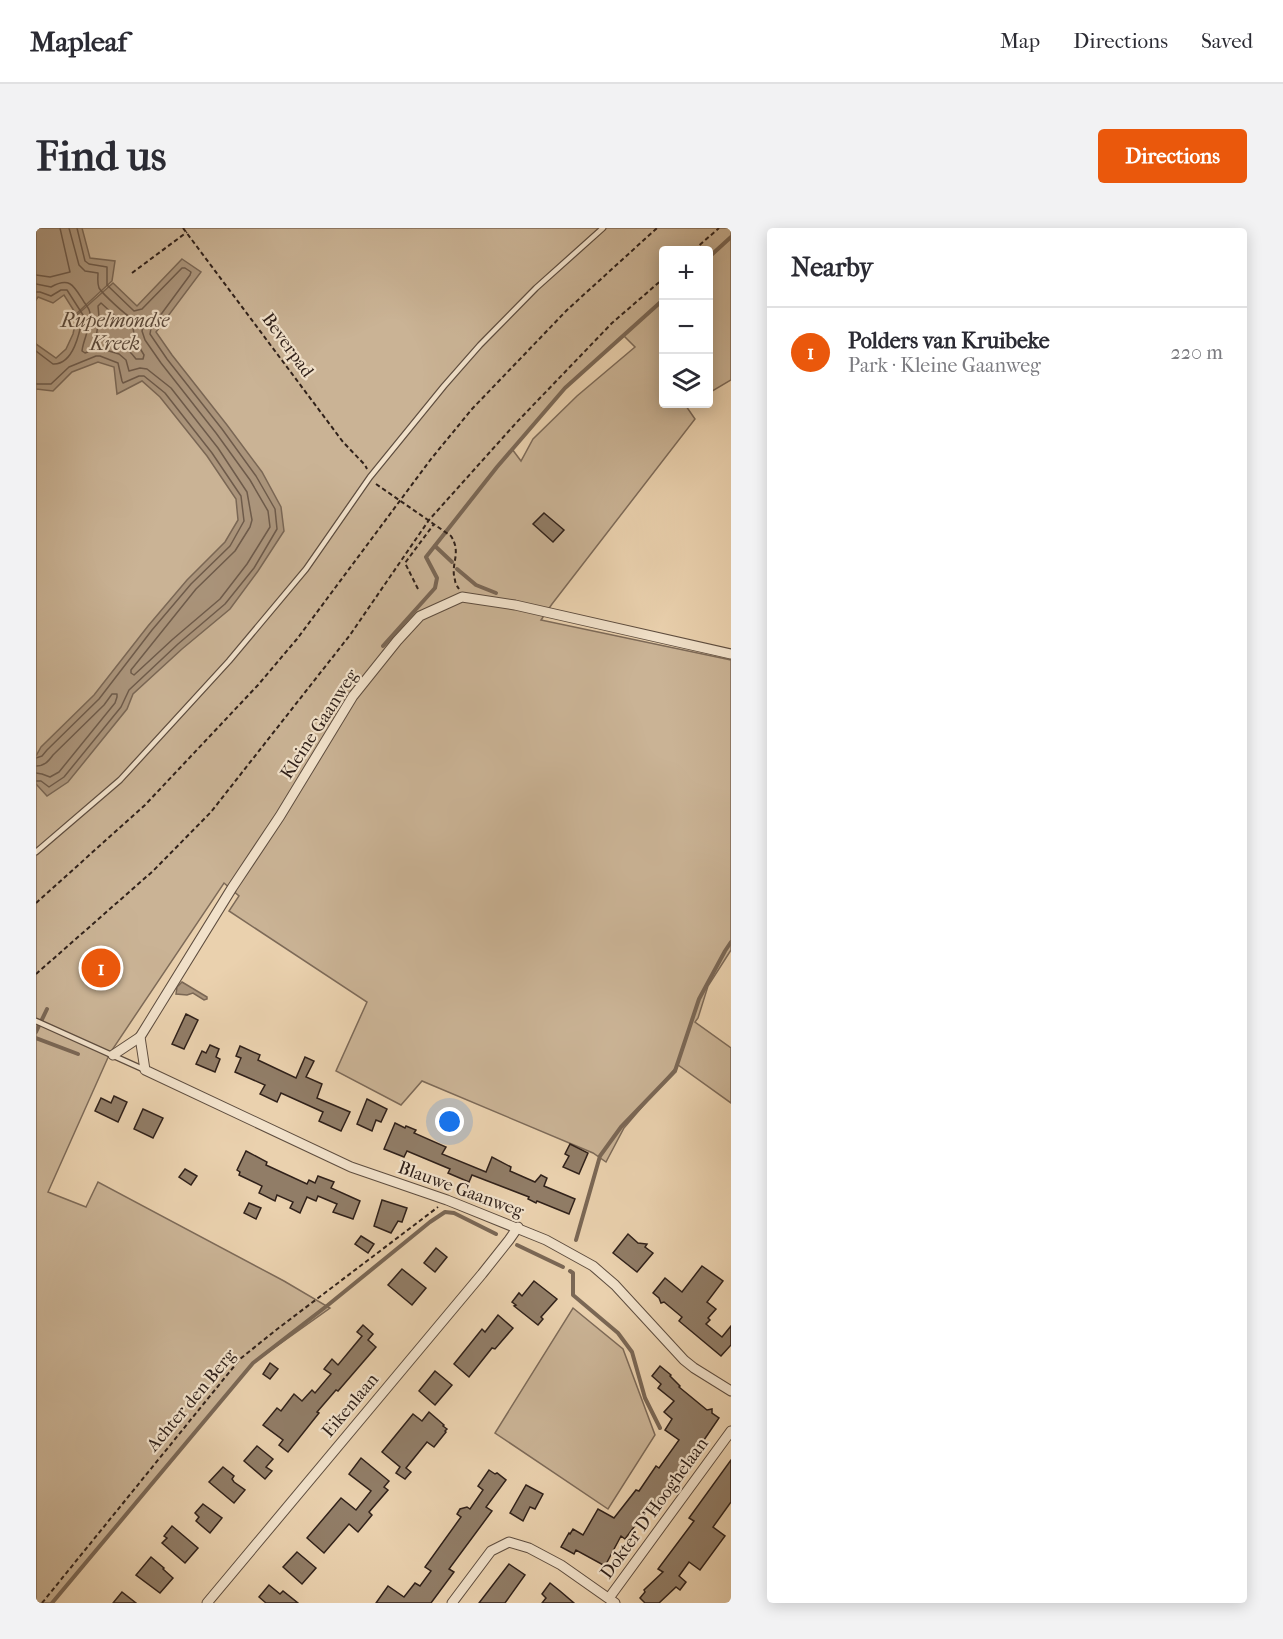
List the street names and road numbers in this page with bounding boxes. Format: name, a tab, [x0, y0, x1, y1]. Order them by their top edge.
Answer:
street label: Beverpad	[257, 309, 318, 382]
street label: Kleine Gaanweg	[276, 665, 363, 783]
street label: Blauwe Gaanweg	[395, 1157, 527, 1222]
street label: Achter den Berg	[142, 1345, 241, 1457]
street label: Eikenlaan	[318, 1369, 383, 1441]
street label: Dokter D'Hooghelaan	[596, 1433, 713, 1583]

